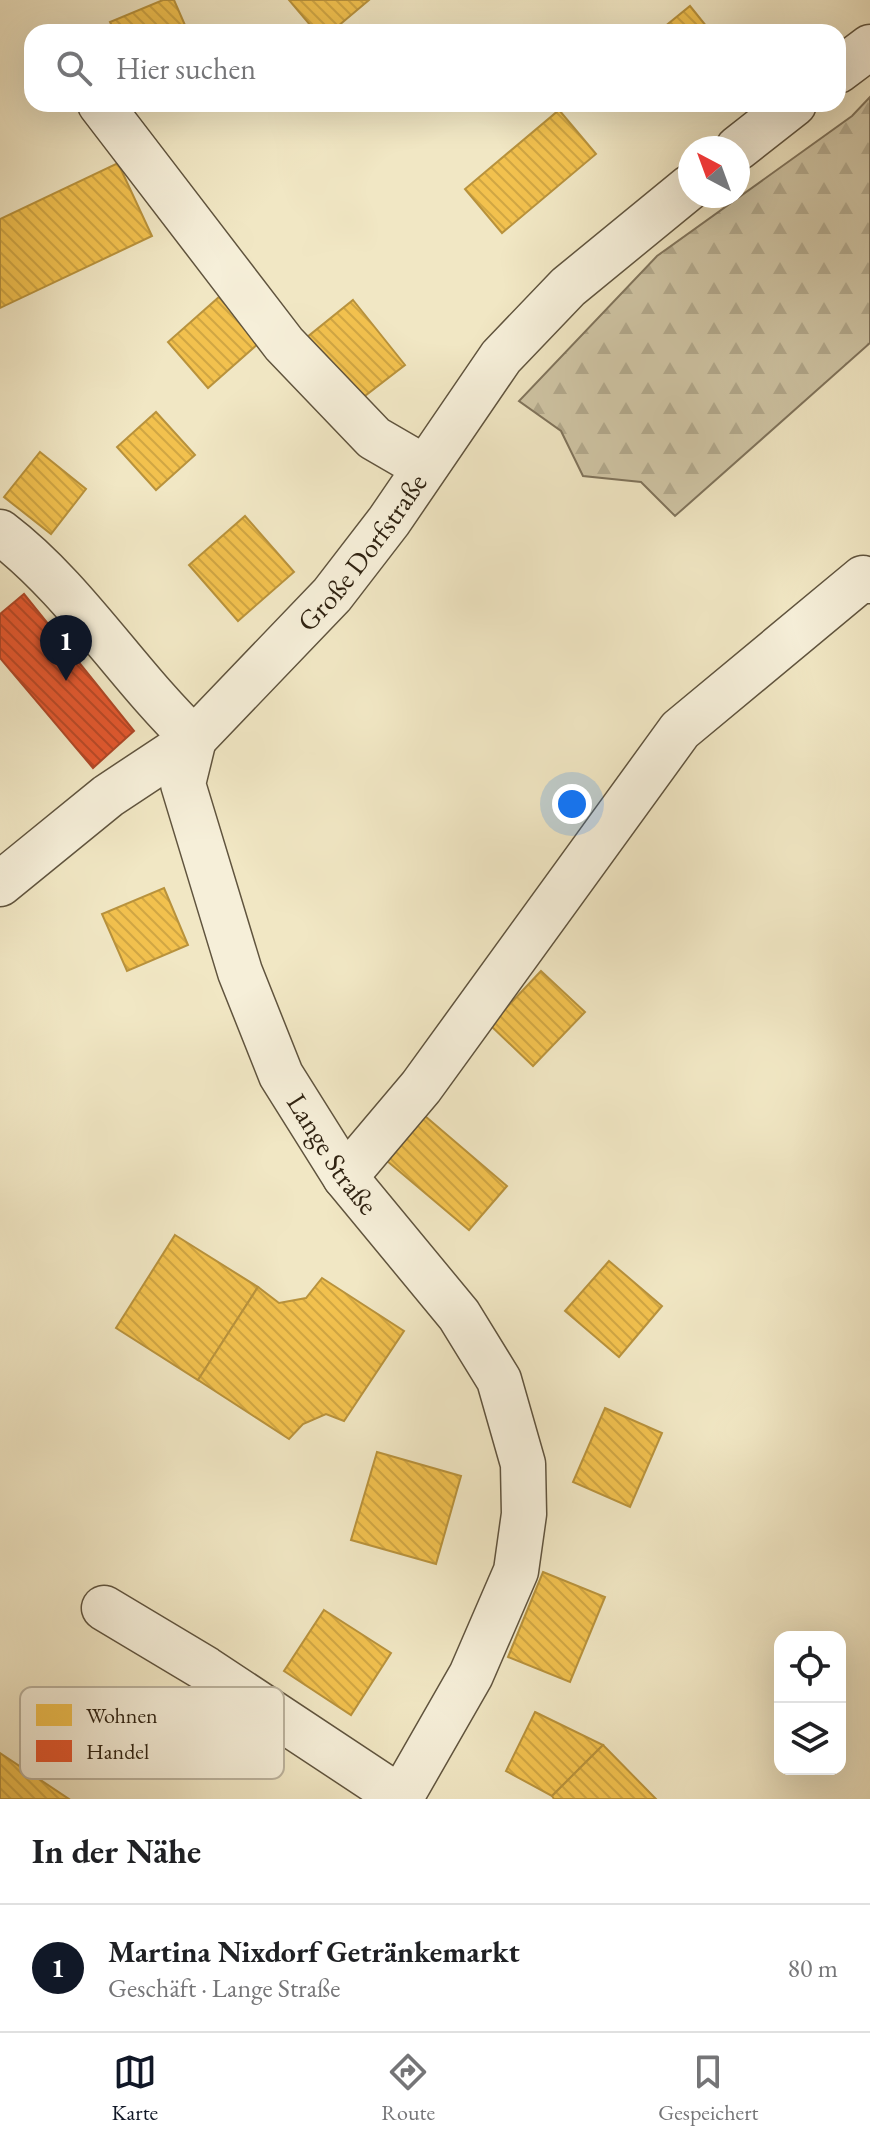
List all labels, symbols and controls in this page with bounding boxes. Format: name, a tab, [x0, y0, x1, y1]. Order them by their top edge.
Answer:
search box	[24, 24, 846, 112]
icon: search	[52, 46, 96, 90]
text: Hier suchen	[116, 49, 256, 88]
north arrow	[678, 136, 750, 208]
street label: Große Dorfstraße	[289, 466, 434, 639]
pin: 1	[40, 615, 92, 681]
your location	[552, 784, 592, 824]
street label: Lange Straße	[279, 1087, 386, 1222]
map controls	[774, 1631, 846, 1775]
button: locate	[774, 1631, 846, 1703]
legend	[20, 1687, 284, 1779]
text: Wohnen	[86, 1701, 158, 1730]
button: layers	[774, 1703, 846, 1775]
text: Handel	[86, 1737, 149, 1766]
text: In der Nähe	[32, 1829, 201, 1873]
text: Martina Nixdorf Getränkemarkt	[108, 1932, 520, 1971]
text: 1	[51, 1951, 65, 1985]
text: 80 m	[788, 1951, 838, 1985]
text: Geschäft · Lange Straße	[108, 1971, 340, 2005]
tab: Karte	[112, 2050, 158, 2127]
tab: Route	[381, 2050, 435, 2127]
tab: Gespeichert	[658, 2050, 758, 2127]

